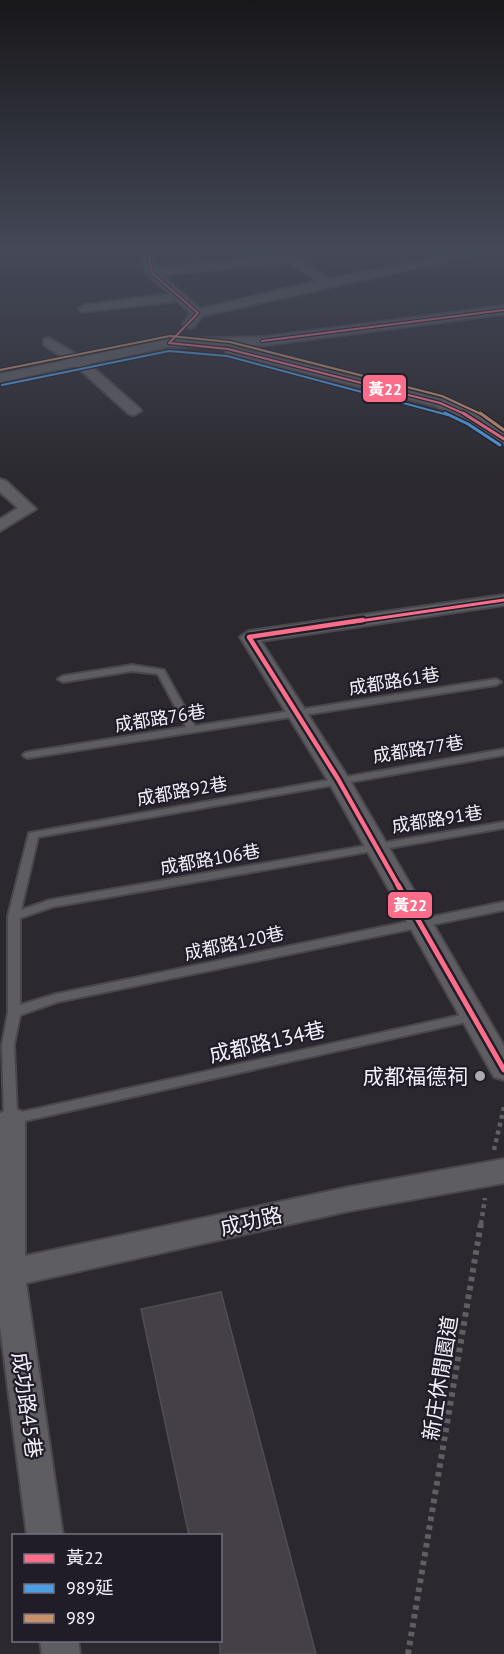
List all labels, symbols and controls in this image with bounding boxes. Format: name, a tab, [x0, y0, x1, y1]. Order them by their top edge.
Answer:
line badge: 黃22	[362, 374, 407, 403]
text: 黃22	[368, 379, 402, 399]
street label: 成都路61巷	[347, 662, 441, 700]
street label: 成都路76巷	[113, 699, 207, 737]
street label: 成都路77巷	[371, 730, 465, 768]
street label: 成都路92巷	[135, 772, 229, 810]
street label: 成都路91巷	[390, 800, 484, 838]
street label: 成都路106巷	[158, 839, 262, 879]
line badge: 黃22	[387, 891, 433, 919]
text: 黃22	[393, 895, 427, 915]
street label: 成都路120巷	[182, 921, 286, 965]
street label: 成都路134巷	[206, 1016, 328, 1068]
place label: 成都福德祠	[363, 1063, 468, 1090]
marker: 成都福德祠	[473, 1069, 487, 1083]
street label: 成功路	[217, 1201, 285, 1241]
street label: 新庄休閒園道	[417, 1314, 463, 1442]
street label: 成功路45巷	[6, 1350, 48, 1460]
legend	[12, 1534, 222, 1642]
text: 黃22	[66, 1546, 104, 1569]
text: 989延	[66, 1576, 113, 1599]
text: 989	[66, 1606, 95, 1629]

